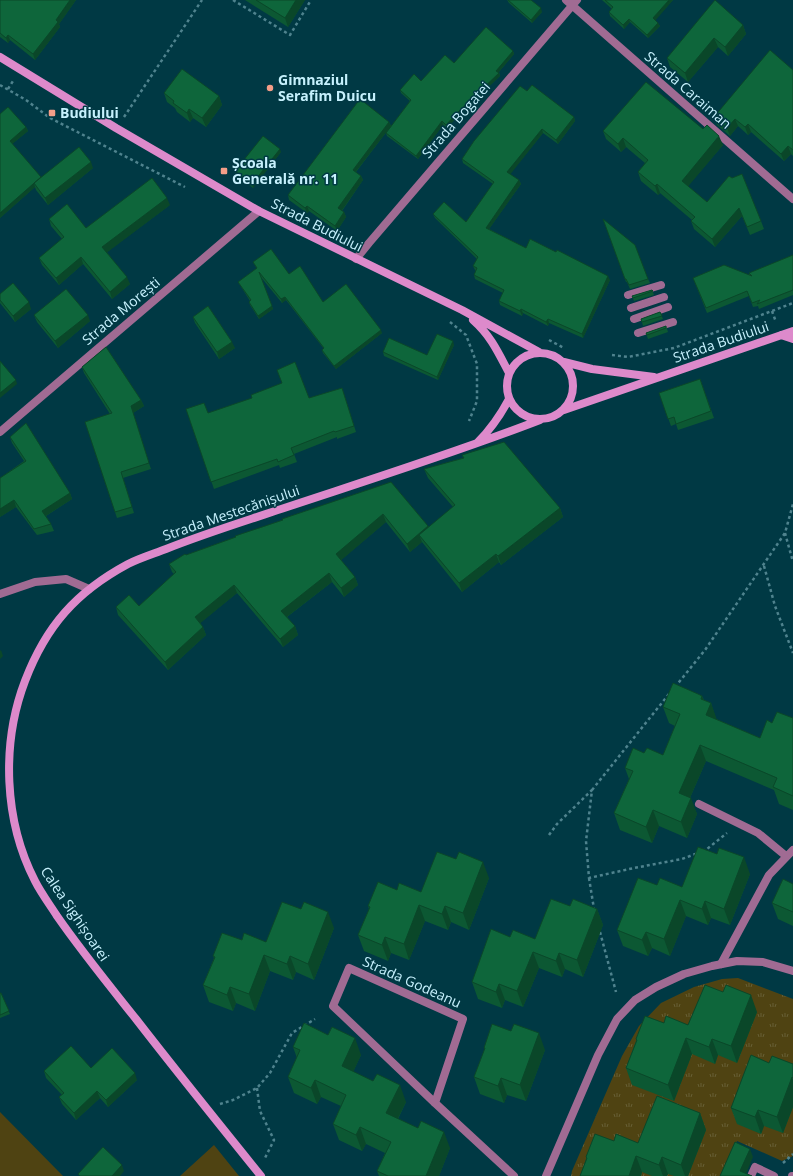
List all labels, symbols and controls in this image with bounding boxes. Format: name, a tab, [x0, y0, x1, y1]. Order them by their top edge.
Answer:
street label: Strada Caraiman	[641, 47, 736, 133]
place label: Gimnaziul Serafim Duicu	[278, 70, 376, 105]
street label: Strada Bogatei	[417, 77, 494, 162]
marker: Gimnaziul Serafim Duicu	[265, 83, 275, 93]
place label: Budiului	[60, 103, 119, 122]
marker: Budiului	[47, 108, 57, 118]
place label: Școala Generală nr. 11	[232, 153, 338, 188]
marker: Școala Generală nr. 11	[219, 166, 229, 176]
street label: Strada Budiului	[268, 193, 366, 256]
street label: Strada Morești	[78, 273, 164, 349]
street label: Strada Budiului	[670, 316, 771, 367]
street label: Strada Mestecănișului	[160, 480, 302, 545]
street label: Calea Sighișoarei	[37, 863, 114, 965]
street label: Strada Godeanu	[360, 951, 465, 1012]

